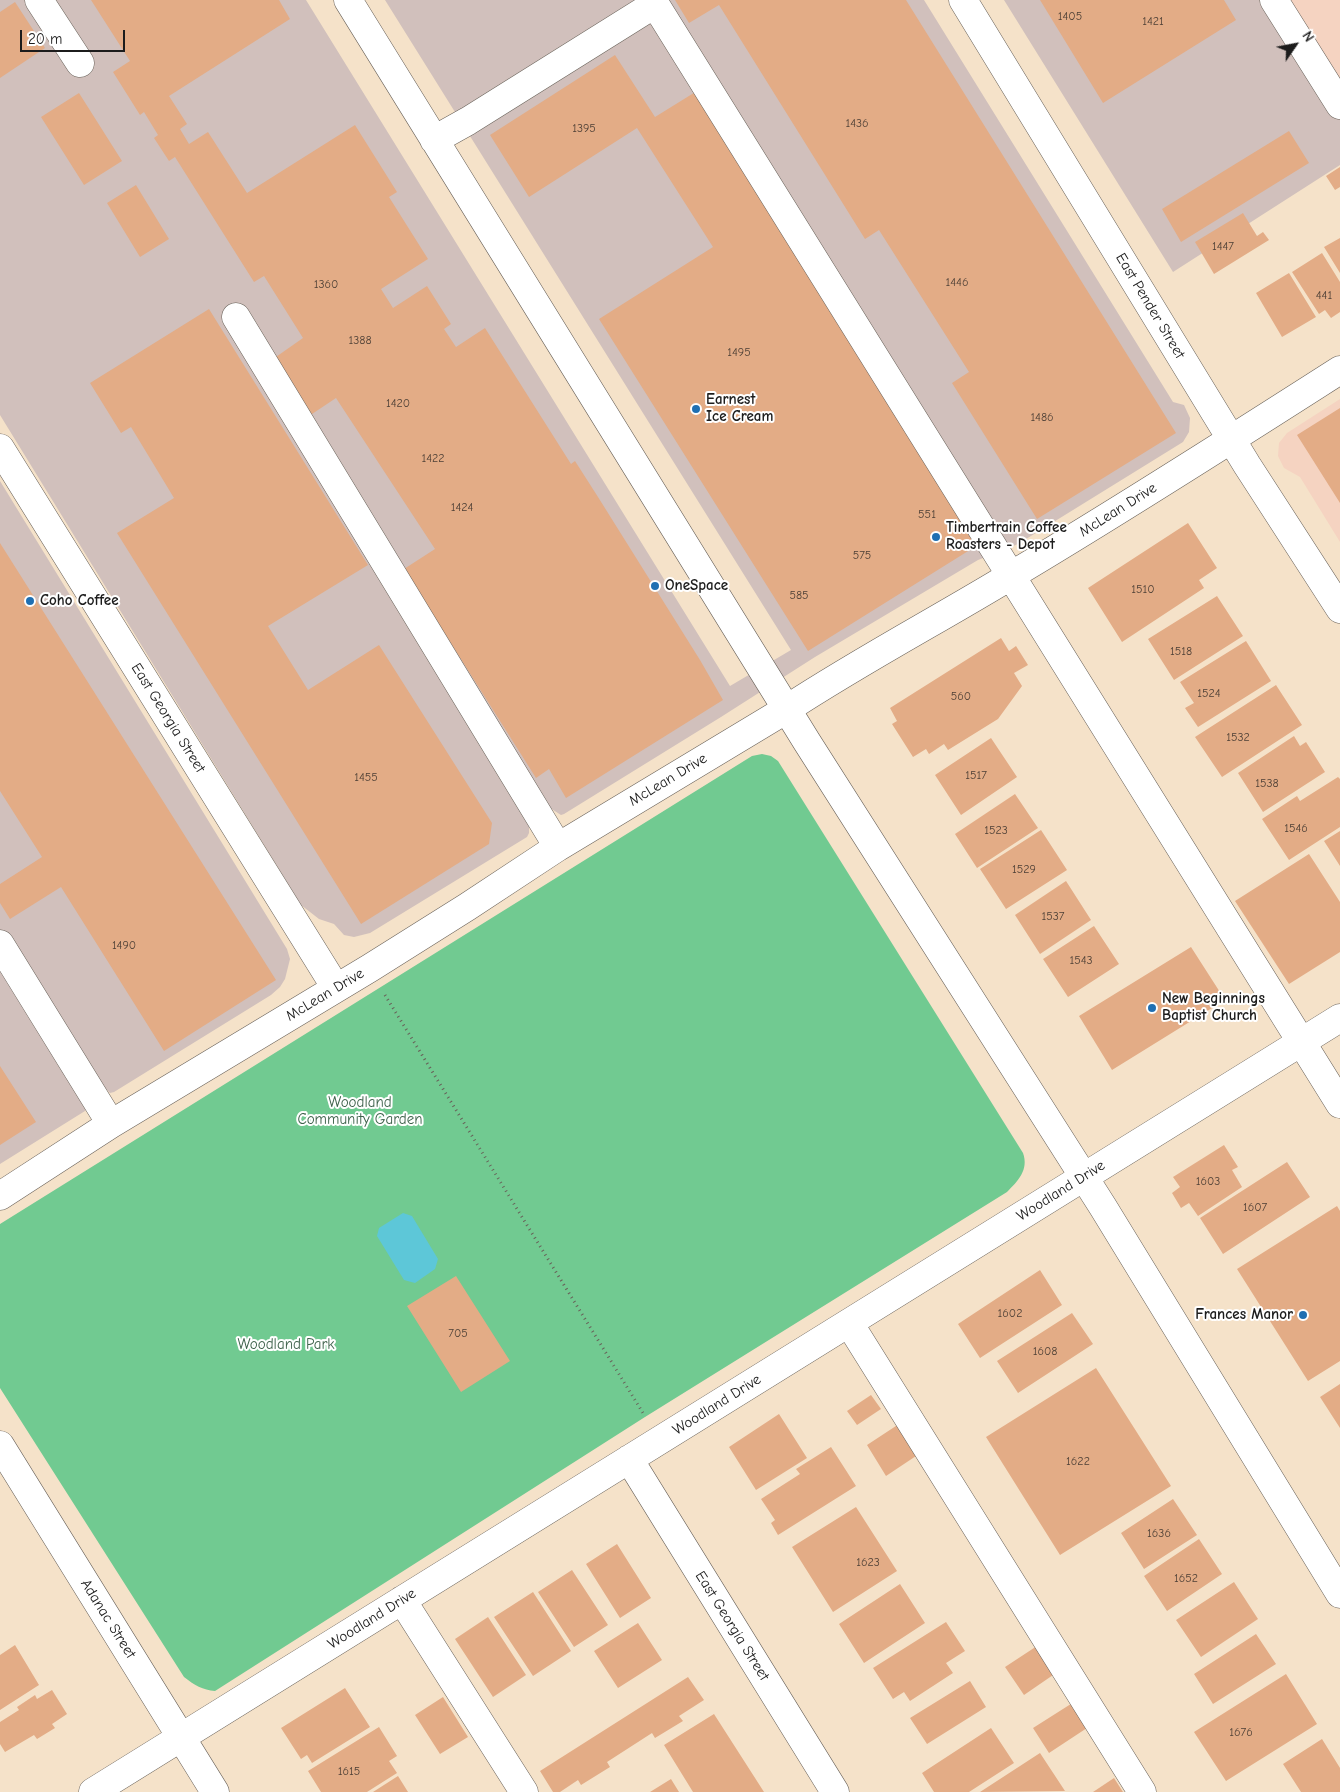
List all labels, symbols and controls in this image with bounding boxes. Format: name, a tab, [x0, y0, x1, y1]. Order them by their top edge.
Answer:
house number: 1405	[1058, 10, 1082, 24]
house number: 1421	[1142, 15, 1164, 29]
scale bar	[22, 20, 128, 52]
north arrow	[1270, 20, 1320, 70]
text: N	[1298, 28, 1318, 45]
text: 20 m	[28, 30, 62, 48]
house number: 1436	[845, 117, 869, 131]
house number: 1395	[572, 122, 596, 136]
house number: 1447	[1212, 240, 1234, 254]
street label: East Pender Street	[1111, 250, 1189, 362]
house number: 1446	[946, 276, 968, 290]
house number: 1360	[314, 278, 338, 292]
house number: 441	[1316, 289, 1332, 303]
house number: 1388	[348, 334, 372, 348]
house number: 1495	[727, 346, 751, 360]
place label: Earnest Ice Cream	[706, 391, 773, 426]
house number: 1420	[386, 397, 410, 411]
marker: Earnest Ice Cream	[690, 403, 702, 415]
house number: 1486	[1030, 411, 1054, 425]
house number: 1422	[421, 452, 445, 466]
street label: McLean Drive	[1076, 479, 1160, 541]
house number: 1424	[451, 501, 473, 515]
house number: 551	[918, 508, 936, 522]
place label: Timbertrain Coffee Roasters - Depot	[946, 519, 1067, 554]
marker: Timbertrain Coffee Roasters - Depot	[930, 531, 942, 543]
house number: 575	[853, 549, 871, 563]
place label: OneSpace	[665, 577, 728, 595]
marker: OneSpace	[649, 580, 661, 592]
house number: 1510	[1131, 583, 1155, 597]
house number: 585	[789, 589, 809, 603]
place label: Coho Coffee	[40, 592, 119, 610]
marker: Coho Coffee	[24, 595, 36, 607]
house number: 1518	[1170, 645, 1192, 659]
street label: East Georgia Street	[127, 660, 209, 776]
house number: 1524	[1197, 687, 1221, 701]
house number: 560	[951, 690, 971, 704]
house number: 1532	[1226, 731, 1250, 745]
street label: McLean Drive	[626, 750, 710, 810]
house number: 1517	[965, 769, 987, 783]
house number: 1455	[354, 771, 378, 785]
house number: 1538	[1255, 777, 1279, 791]
house number: 1546	[1284, 822, 1308, 836]
house number: 1523	[984, 824, 1008, 838]
house number: 1529	[1012, 863, 1036, 877]
house number: 1537	[1041, 910, 1065, 924]
house number: 1490	[112, 939, 136, 953]
house number: 1543	[1069, 954, 1093, 968]
street label: McLean Drive	[283, 965, 367, 1025]
place label: New Beginnings Baptist Church	[1162, 990, 1265, 1025]
marker: New Beginnings Baptist Church	[1146, 1002, 1158, 1014]
park label: Woodland Community Garden	[297, 1094, 423, 1129]
street label: Woodland Drive	[1013, 1157, 1109, 1225]
house number: 1603	[1196, 1175, 1220, 1189]
house number: 1607	[1243, 1201, 1267, 1215]
place label: Frances Manor	[1195, 1306, 1293, 1324]
house number: 1602	[998, 1307, 1022, 1321]
marker: Frances Manor	[1297, 1309, 1309, 1321]
house number: 705	[448, 1327, 468, 1341]
park label: Woodland Park	[237, 1336, 335, 1354]
house number: 1608	[1033, 1345, 1057, 1359]
street label: Woodland Drive	[669, 1371, 765, 1439]
house number: 1622	[1066, 1455, 1090, 1469]
house number: 1636	[1147, 1527, 1171, 1541]
house number: 1623	[856, 1556, 880, 1570]
street label: East Georgia Street	[691, 1568, 773, 1684]
house number: 1652	[1174, 1572, 1198, 1586]
street label: Adanac Street	[76, 1576, 140, 1662]
street label: Woodland Drive	[324, 1585, 420, 1653]
house number: 1676	[1229, 1726, 1253, 1740]
house number: 1615	[338, 1765, 360, 1779]

